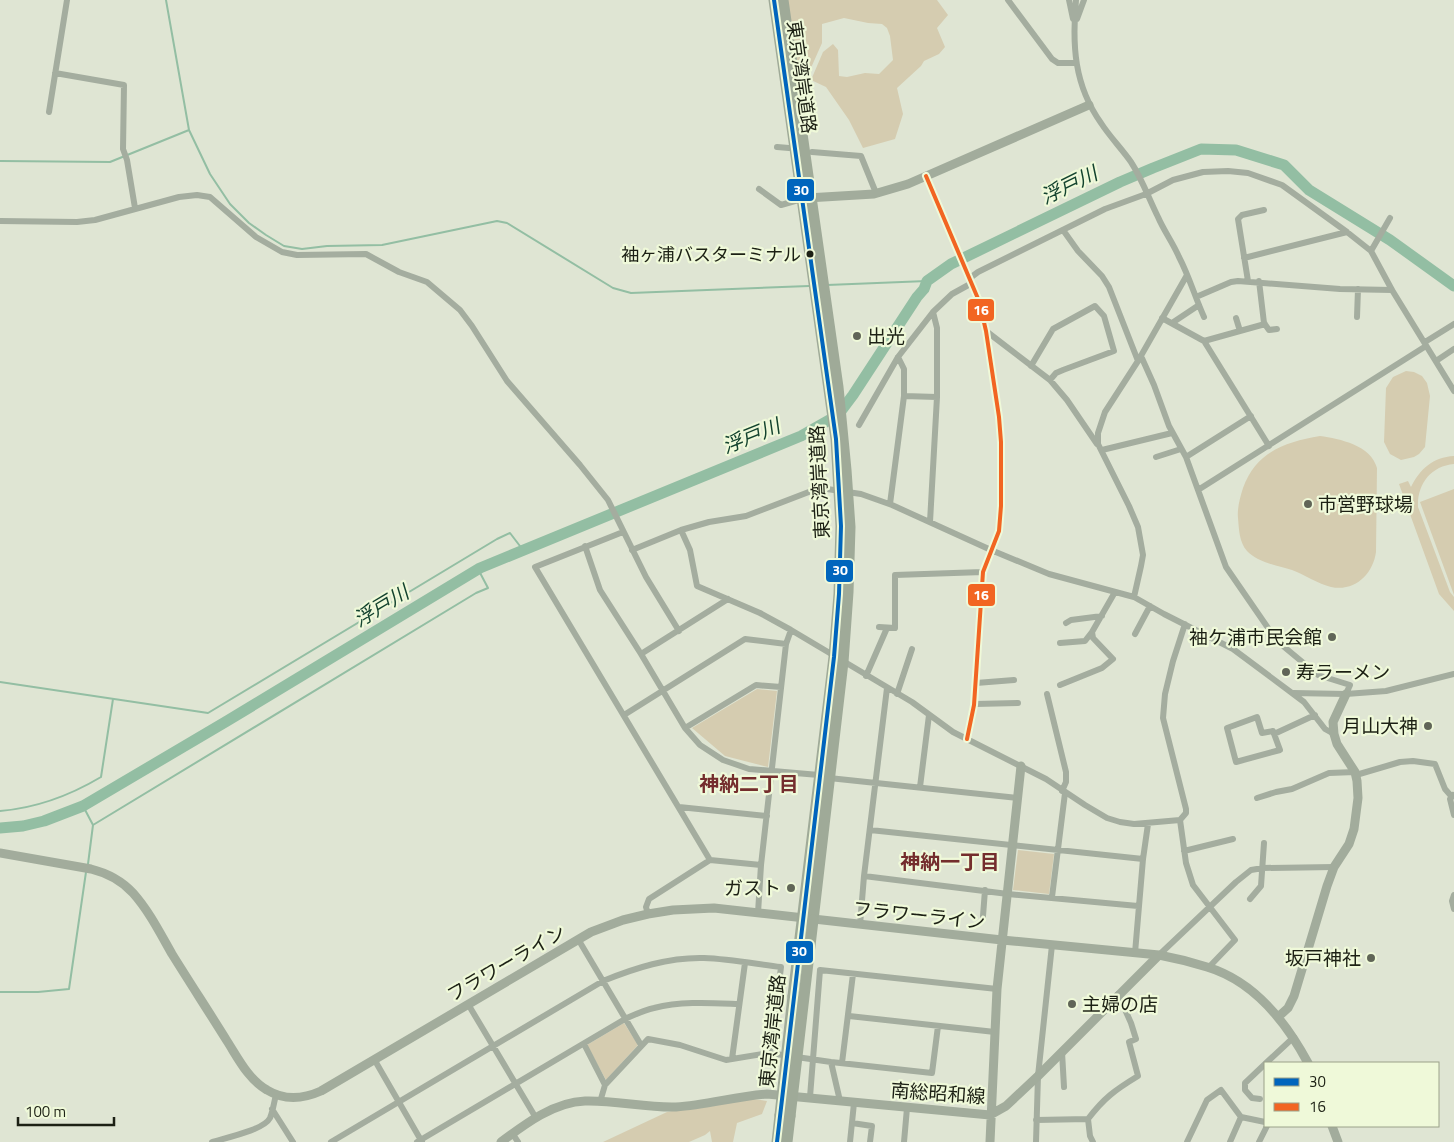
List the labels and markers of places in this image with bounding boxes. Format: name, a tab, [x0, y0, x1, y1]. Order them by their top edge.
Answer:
place label: 袖ヶ浦バスターミナル	[621, 241, 801, 268]
marker: 袖ヶ浦バスターミナル	[805, 249, 815, 259]
place label: 出光	[867, 321, 905, 350]
marker: 出光	[851, 330, 863, 342]
place label: 市営野球場	[1318, 489, 1413, 518]
marker: 市営野球場	[1302, 498, 1314, 510]
place label: 袖ケ浦市民会館	[1189, 622, 1322, 651]
marker: 袖ケ浦市民会館	[1326, 631, 1338, 643]
place label: 寿ラーメン	[1296, 657, 1390, 686]
marker: 寿ラーメン	[1280, 666, 1292, 678]
place label: 月山大神	[1342, 711, 1418, 740]
marker: 月山大神	[1422, 720, 1434, 732]
place label: ガスト	[724, 873, 781, 902]
marker: ガスト	[785, 882, 797, 894]
place label: 坂戸神社	[1285, 943, 1361, 972]
marker: 坂戸神社	[1365, 952, 1377, 964]
place label: 主婦の店	[1082, 989, 1158, 1018]
marker: 主婦の店	[1066, 998, 1078, 1010]

